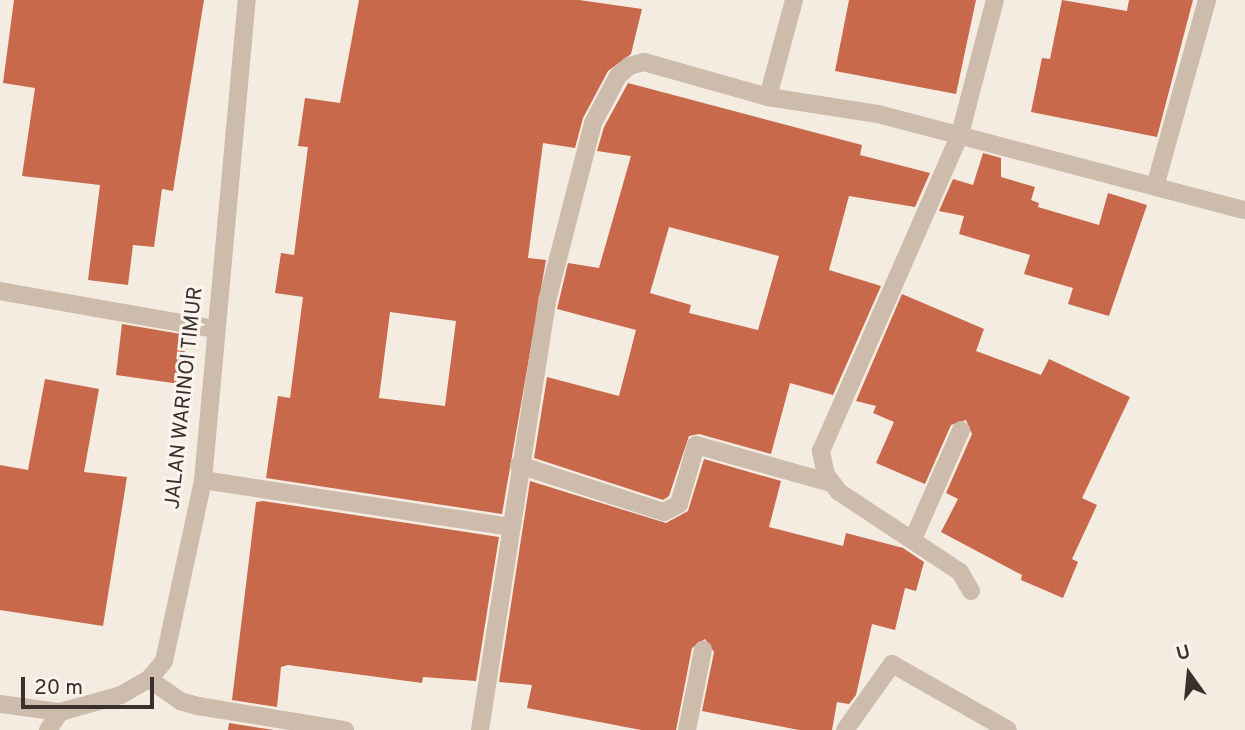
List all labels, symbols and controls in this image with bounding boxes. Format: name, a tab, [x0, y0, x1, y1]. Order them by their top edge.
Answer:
street label: JALAN WARINOI TIMUR	[161, 285, 209, 511]
north arrow	[1154, 639, 1224, 709]
text: U	[1174, 640, 1193, 667]
scale bar	[24, 664, 158, 708]
text: 20 m	[34, 675, 83, 702]

